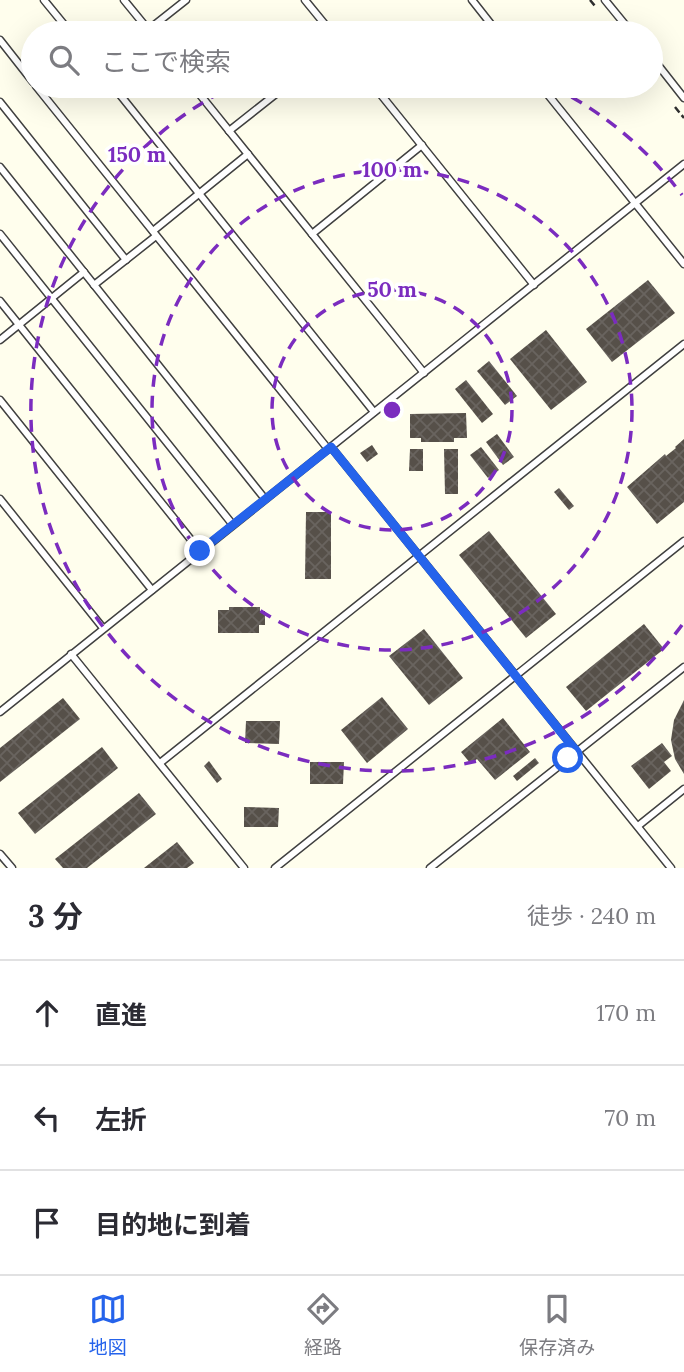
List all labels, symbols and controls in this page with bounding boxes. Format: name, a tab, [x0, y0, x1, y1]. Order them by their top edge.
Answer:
search box	[21, 21, 663, 98]
icon: search	[45, 41, 83, 79]
text: ここで検索	[101, 45, 231, 78]
text: 150 m	[108, 141, 166, 168]
text: 100 m	[362, 156, 422, 183]
text: 50 m	[367, 276, 417, 303]
centre of rings	[380, 398, 404, 422]
route end	[184, 535, 215, 566]
route start	[552, 742, 583, 773]
text: 3 分	[28, 897, 83, 935]
text: 徒歩 · 240 m	[527, 901, 656, 930]
icon: ahead	[28, 994, 66, 1032]
text: 直進	[95, 998, 147, 1031]
text: 170 m	[596, 998, 656, 1027]
icon: left	[28, 1099, 66, 1137]
text: 左折	[95, 1103, 147, 1136]
text: 70 m	[605, 1103, 656, 1132]
icon: arrive	[28, 1204, 66, 1242]
text: 目的地に到着	[95, 1208, 251, 1241]
tab: 地図	[89, 1290, 127, 1359]
tab: 経路	[304, 1290, 342, 1359]
tab: 保存済み	[519, 1290, 595, 1359]

